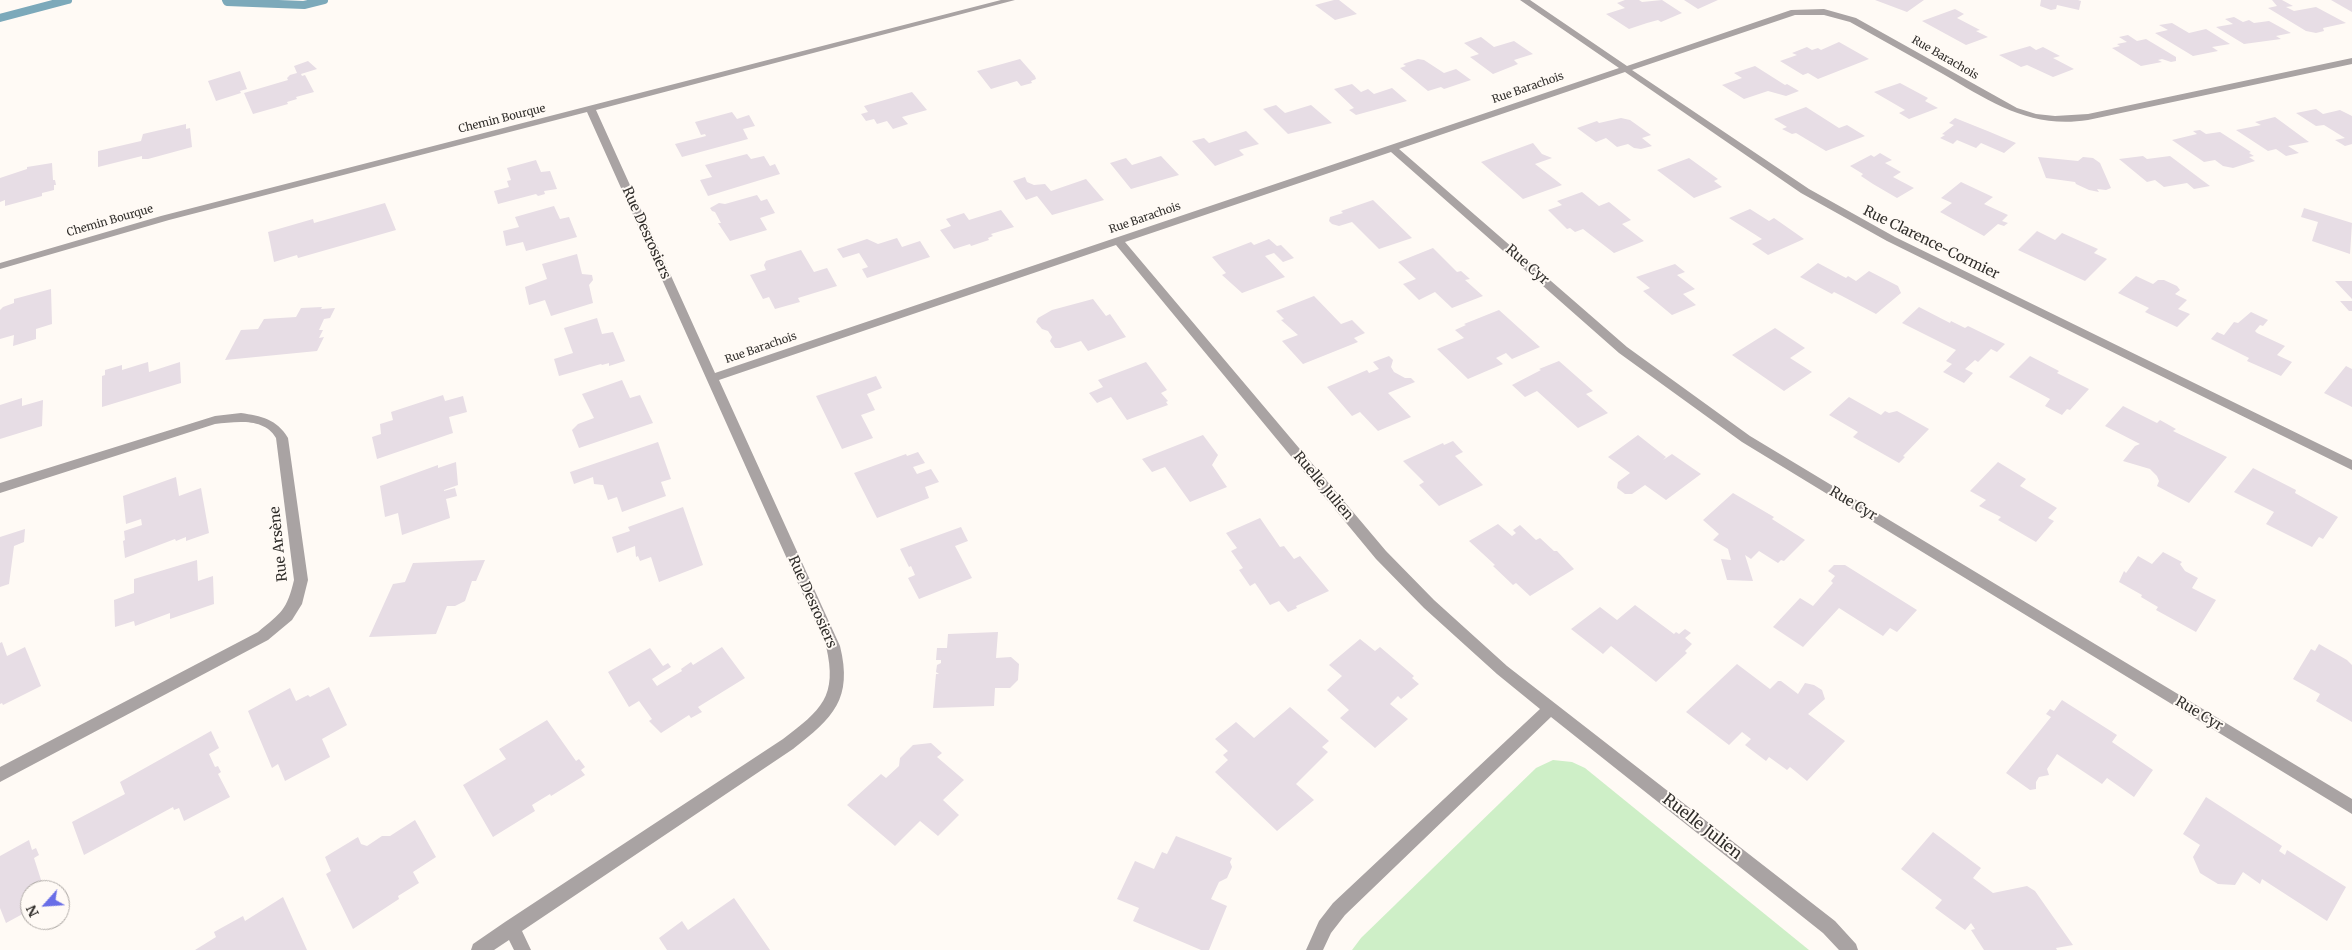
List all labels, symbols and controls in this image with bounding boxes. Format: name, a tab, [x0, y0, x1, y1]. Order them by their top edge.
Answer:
street label: Rue Barachois	[1909, 34, 1981, 82]
street label: Rue Barachois	[1490, 70, 1566, 106]
street label: Chemin Bourque	[457, 102, 547, 136]
street label: Rue Desrosiers	[618, 184, 674, 282]
street label: Rue Barachois	[1107, 200, 1183, 236]
street label: Chemin Bourque	[65, 202, 155, 240]
street label: Rue Clarence-Cormier	[1860, 203, 2002, 283]
street label: Rue Cyr	[1502, 242, 1552, 288]
street label: Rue Barachois	[723, 330, 799, 366]
street label: Ruelle Julien	[1290, 449, 1356, 523]
street label: Rue Cyr	[1826, 483, 1880, 525]
street label: Rue Arsène	[267, 505, 291, 583]
street label: Rue Desrosiers	[784, 553, 840, 651]
street label: Rue Cyr	[2172, 693, 2226, 735]
street label: Ruelle Julien	[1658, 790, 1746, 864]
north arrow	[20, 880, 70, 930]
text: N	[22, 902, 43, 920]

